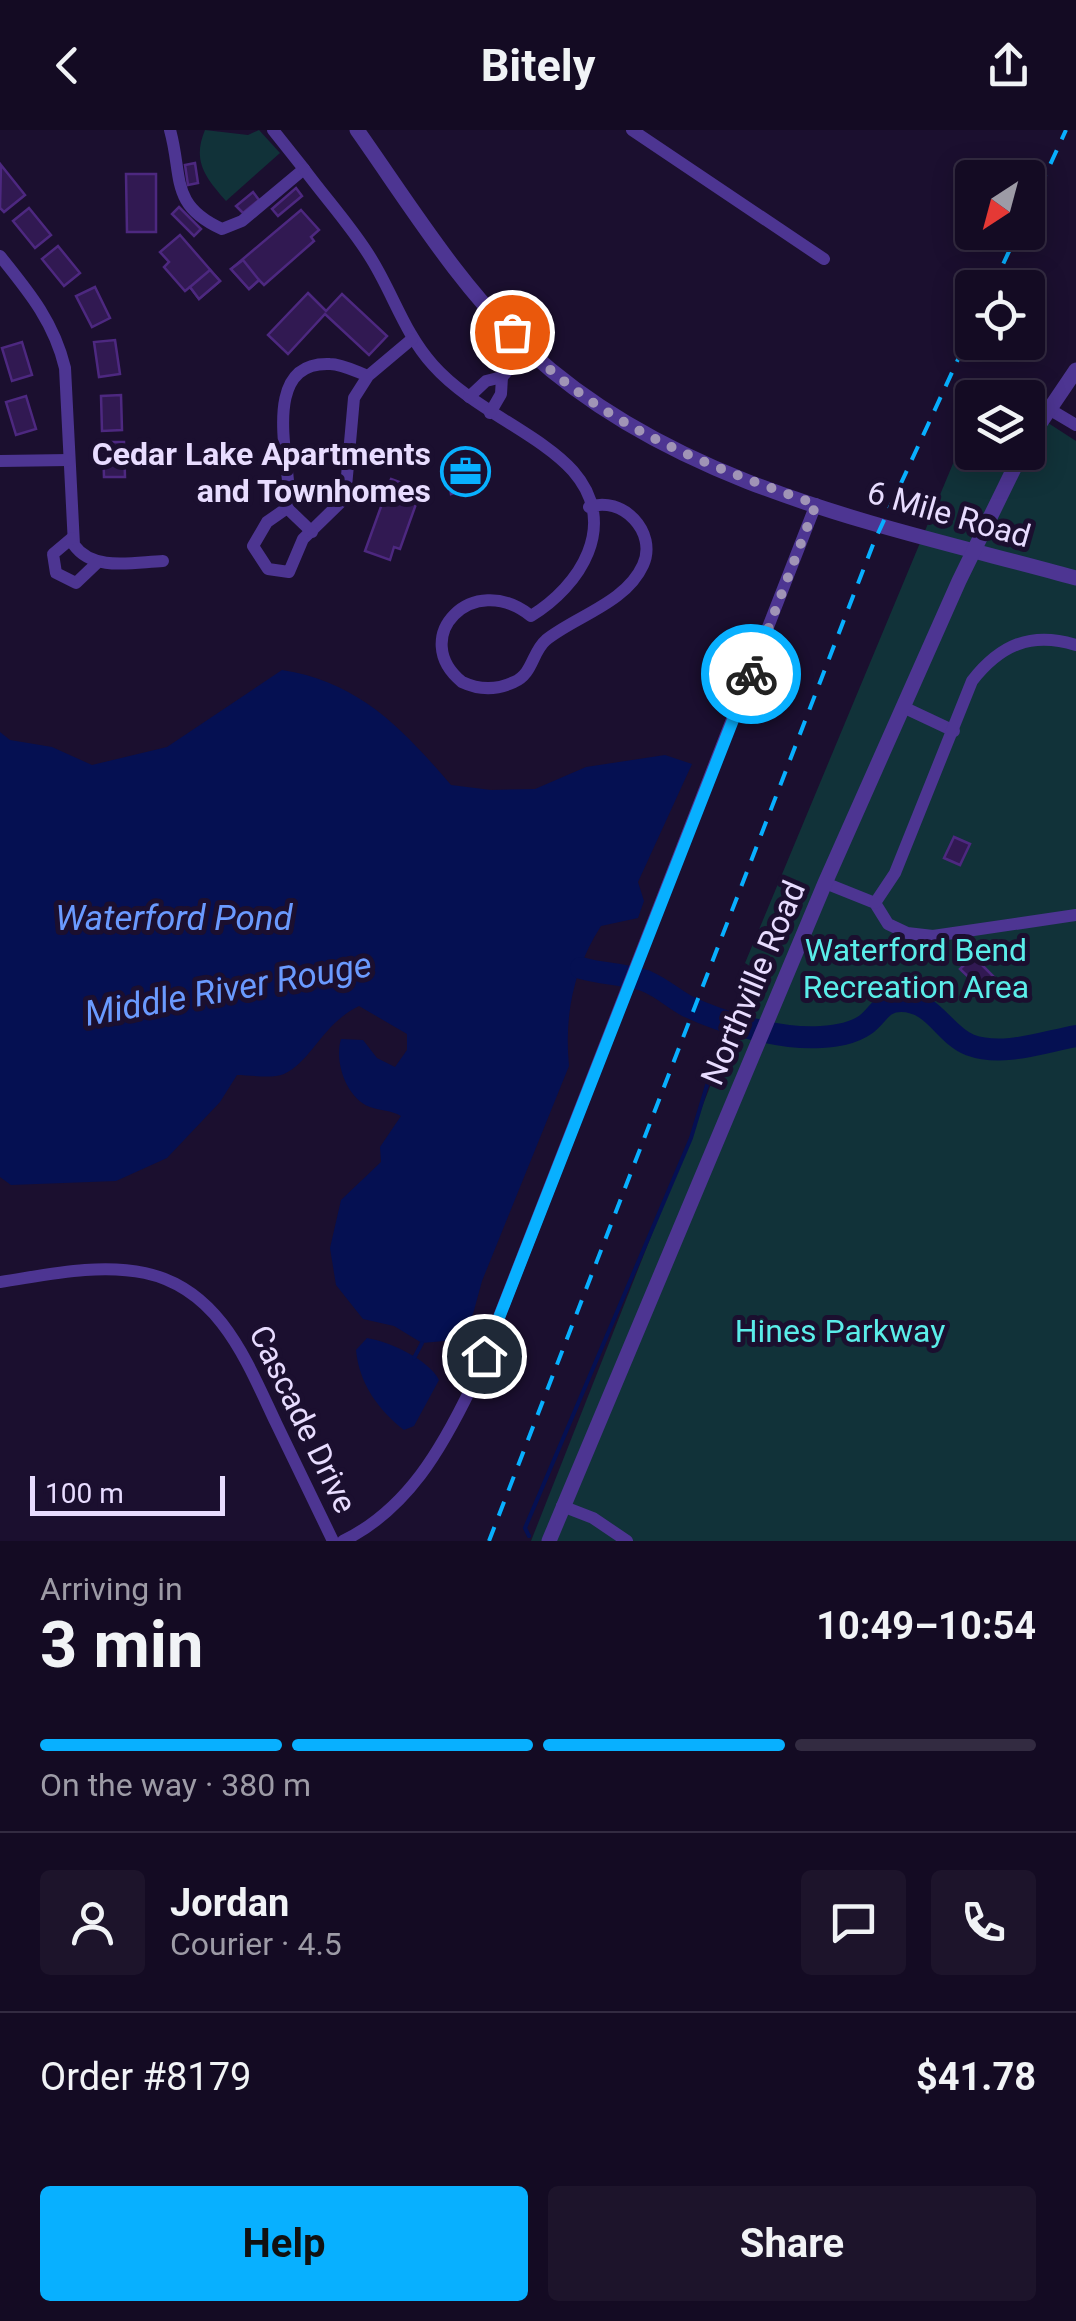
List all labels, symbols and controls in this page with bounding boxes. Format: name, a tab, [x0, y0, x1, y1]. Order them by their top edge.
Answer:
icon: back	[40, 38, 95, 93]
icon: share	[981, 38, 1036, 93]
text: Bitely	[481, 39, 595, 92]
north arrow	[955, 160, 1045, 250]
map controls	[955, 160, 1045, 470]
button: locate	[955, 270, 1045, 360]
pin	[470, 290, 555, 375]
icon: bag	[485, 305, 540, 360]
button: layers	[955, 380, 1045, 470]
place label: Cedar Lake Apartments and Townhomes	[92, 435, 431, 510]
office icon: Cedar Lake Apartments and Townhomes	[440, 446, 492, 498]
street label: 6 Mile Road	[863, 473, 1035, 555]
courier	[701, 624, 801, 724]
icon: bike	[724, 647, 779, 702]
street label: Northville Road	[693, 875, 813, 1091]
water label: Waterford Pond	[55, 898, 294, 939]
park label: Waterford Bend Recreation Area	[803, 931, 1029, 1006]
water label: Middle River Rouge	[81, 944, 375, 1035]
park label: Hines Parkway	[735, 1312, 945, 1350]
pin	[442, 1314, 527, 1399]
street label: Cascade Drive	[241, 1319, 365, 1519]
icon: home	[457, 1329, 512, 1384]
scale bar	[30, 1471, 225, 1516]
text: 100 m	[45, 1477, 124, 1510]
text: Arriving in	[40, 1570, 183, 1608]
text: 10:49–10:54	[816, 1604, 1036, 1648]
text: 3 min	[40, 1607, 203, 1683]
text: On the way · 380 m	[40, 1766, 311, 1804]
button: person	[40, 1870, 145, 1975]
button: chat	[801, 1870, 906, 1975]
button: phone	[931, 1870, 1036, 1975]
text: Jordan	[170, 1881, 289, 1925]
text: Courier · 4.5	[170, 1925, 342, 1963]
text: Order #8179	[40, 2055, 251, 2099]
text: $41.78	[916, 2055, 1036, 2099]
button: Help	[40, 2186, 528, 2301]
button: Share	[548, 2186, 1036, 2301]

